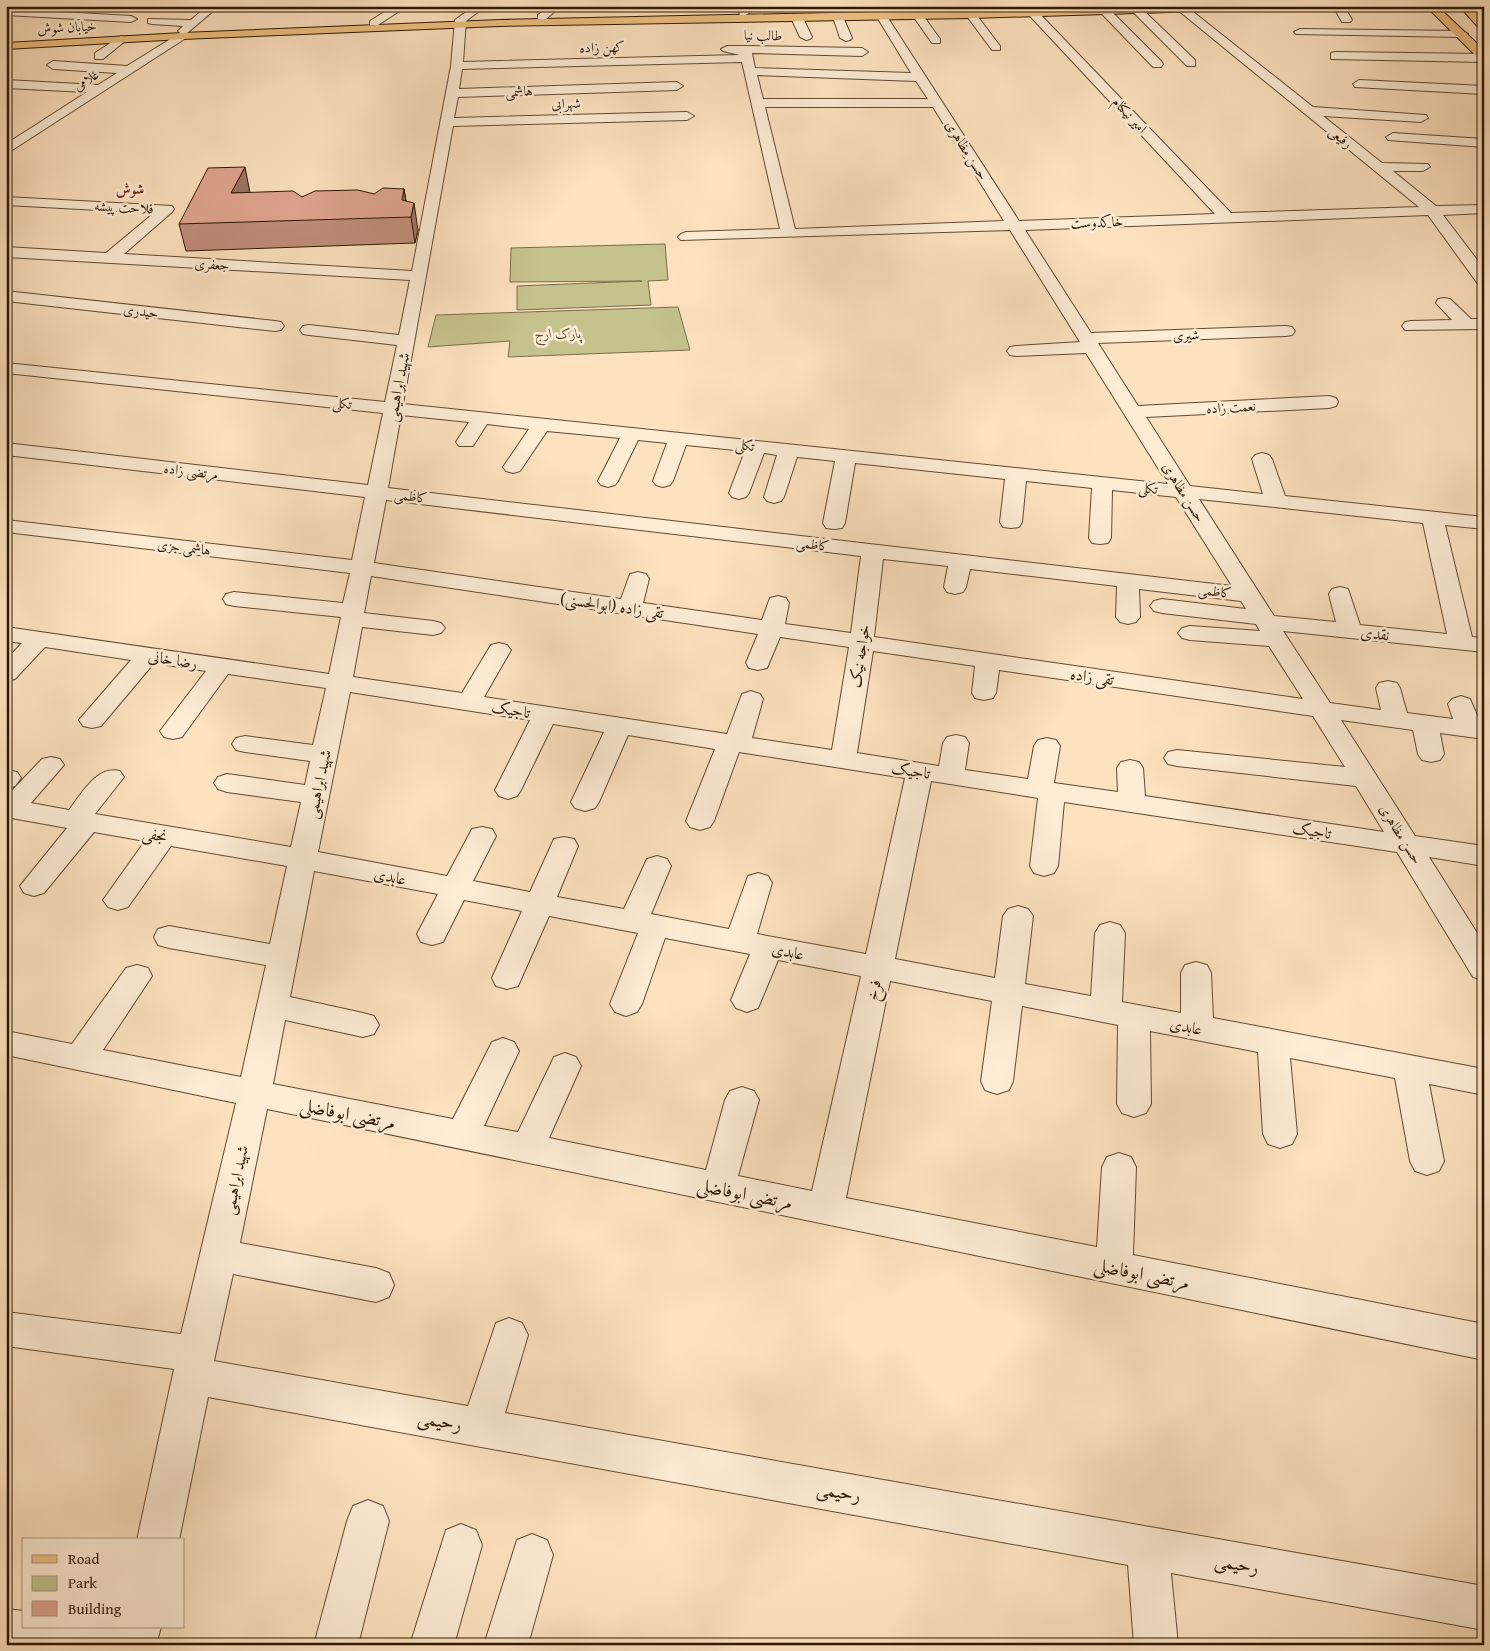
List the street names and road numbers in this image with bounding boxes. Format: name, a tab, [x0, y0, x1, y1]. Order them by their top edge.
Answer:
street label: خیابان شوش	[37, 15, 97, 39]
street label: طالب نیا	[744, 25, 782, 45]
street label: کهن زاده	[579, 37, 625, 57]
street label: غلامی	[69, 64, 103, 96]
street label: هاشمی	[505, 81, 533, 101]
street label: امیر نیکنام	[1106, 92, 1152, 140]
street label: شهرابی	[551, 93, 581, 113]
street label: حسن مظاهری	[941, 116, 993, 184]
street label: رفیعی	[1325, 121, 1357, 153]
street label: فلاحت پیشه	[94, 195, 154, 219]
street label: خاکدوست	[1070, 211, 1124, 233]
street label: جعفری	[194, 253, 230, 275]
street label: حیدری	[122, 299, 160, 323]
street label: شیری	[1172, 325, 1200, 345]
street label: شهید ابراهیمی	[379, 350, 415, 424]
street label: تکلی	[331, 392, 353, 414]
street label: نعمت زاده	[1206, 396, 1257, 418]
street label: تکلی	[734, 434, 756, 456]
street label: مرتضی زاده	[163, 458, 219, 484]
street label: حسن مظاهری	[1158, 458, 1210, 526]
street label: تکلی	[1137, 477, 1159, 499]
street label: کاظمی	[393, 484, 429, 508]
street label: کاظمی	[795, 532, 831, 556]
street label: هاشمی جزی	[156, 534, 212, 560]
street label: کاظمی	[1197, 579, 1233, 603]
street label: تقی زاده (ابوالحسنی)	[559, 586, 666, 624]
street label: نقدی	[1359, 620, 1391, 646]
street label: خواجه نیک	[842, 623, 876, 689]
street label: رضا خانی	[147, 643, 199, 675]
street label: تقی زاده	[1069, 661, 1116, 691]
street label: تاجیک	[490, 694, 533, 724]
street label: شهید ابراهیمی	[299, 747, 337, 821]
street label: تاجیک	[890, 755, 933, 785]
street label: حسن مظاهری	[1375, 800, 1427, 868]
street label: تاجیک	[1291, 815, 1334, 845]
street label: نجفی	[141, 820, 169, 848]
street label: عابدی	[372, 861, 408, 891]
street label: عابدی	[770, 936, 806, 966]
street label: فرخ	[859, 977, 890, 1003]
street label: عابدی	[1168, 1011, 1204, 1041]
street label: مرتضی ابوفاضلی	[298, 1090, 398, 1137]
street label: شهید ابراهیمی	[216, 1143, 254, 1217]
street label: مرتضی ابوفاضلی	[695, 1170, 795, 1217]
street label: مرتضی ابوفاضلی	[1092, 1250, 1192, 1297]
street label: رحیمی	[416, 1402, 464, 1438]
street label: رحیمی	[815, 1473, 863, 1509]
street label: رحیمی	[1213, 1545, 1261, 1581]

